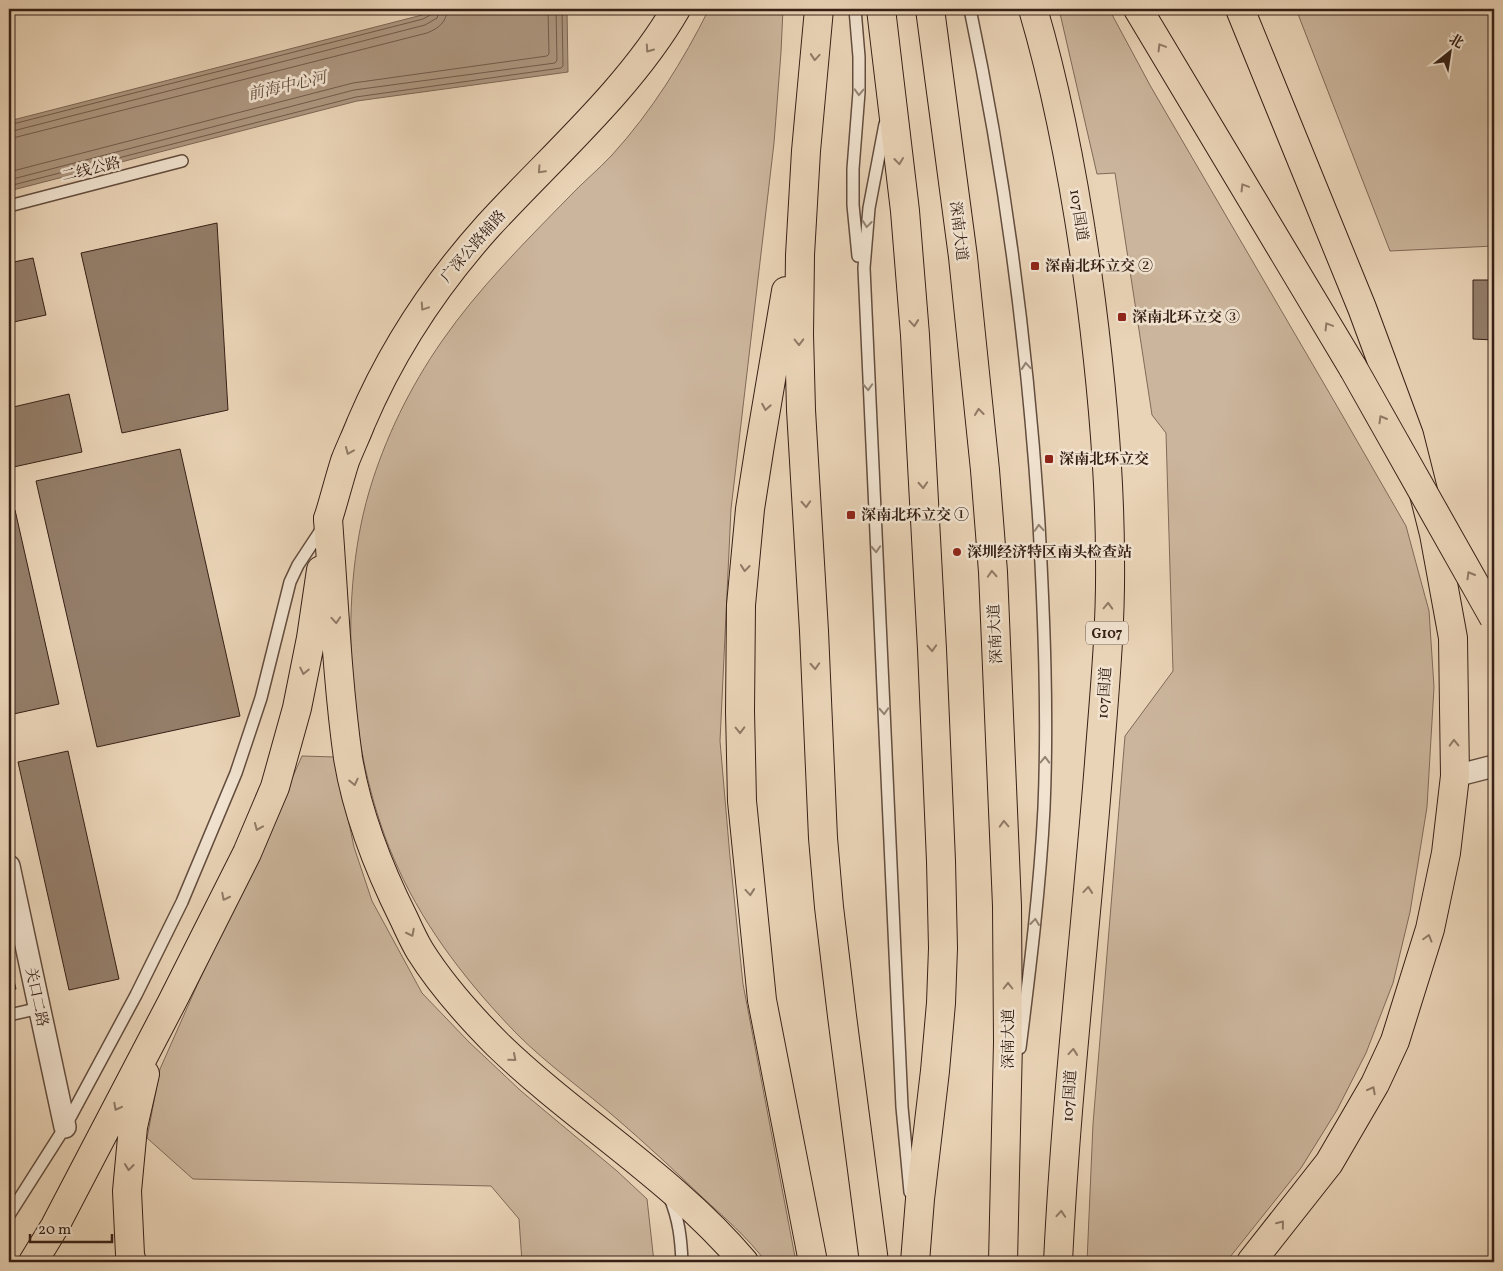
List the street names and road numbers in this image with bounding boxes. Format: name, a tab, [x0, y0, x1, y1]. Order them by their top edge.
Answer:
street label: 二线公路	[60, 153, 123, 188]
street label: 107国道	[1063, 188, 1092, 243]
street label: 深南大道	[943, 200, 972, 262]
street label: 广深公路辅路	[437, 206, 512, 288]
street label: 深南大道	[984, 603, 1009, 664]
road number: G107	[1086, 622, 1128, 644]
street label: 107国道	[1093, 666, 1118, 720]
street label: 关口二路	[19, 966, 52, 1029]
street label: 深南大道	[999, 1009, 1020, 1069]
street label: 107国道	[1058, 1069, 1083, 1123]

